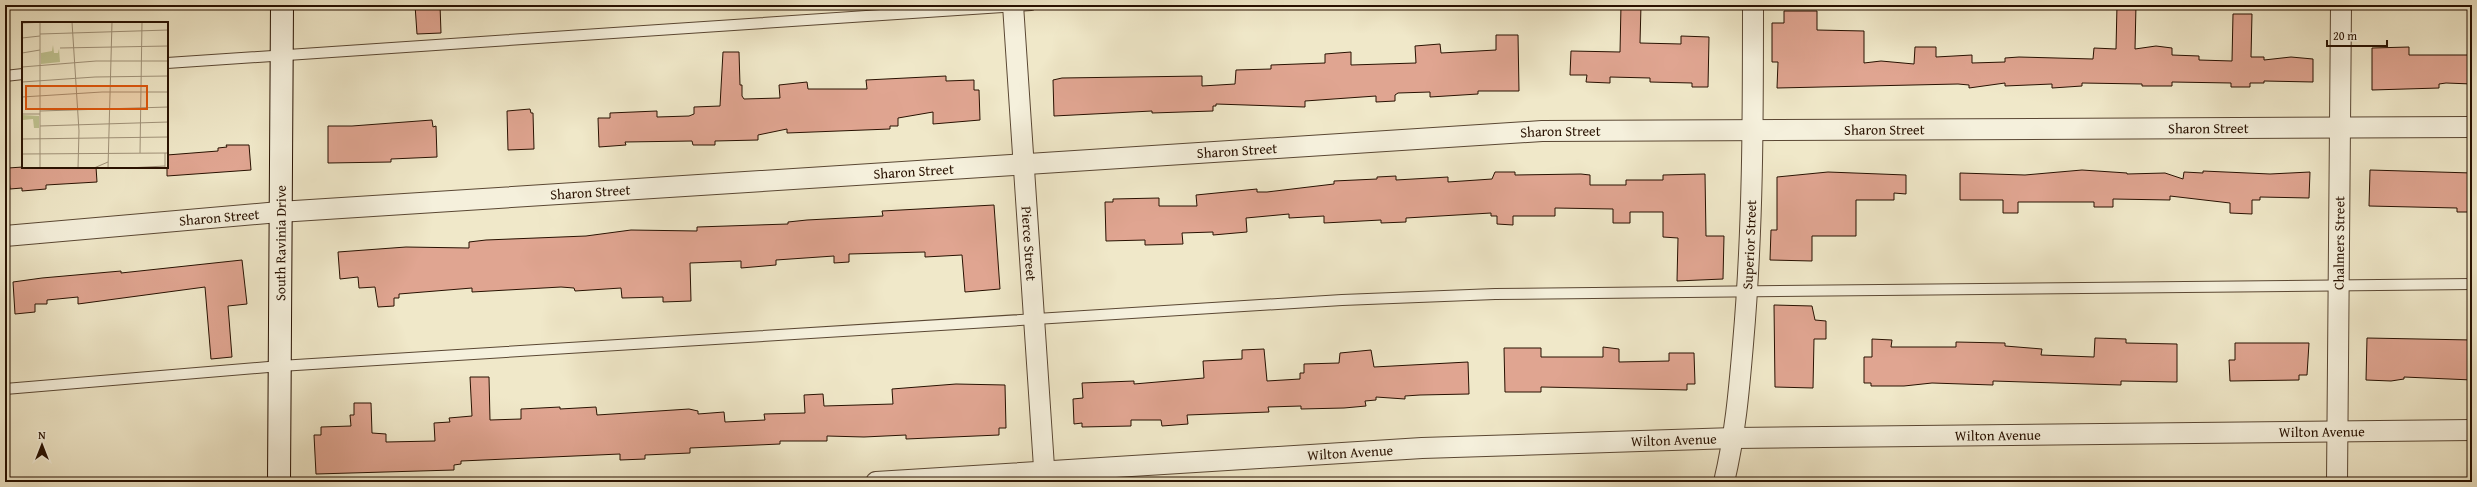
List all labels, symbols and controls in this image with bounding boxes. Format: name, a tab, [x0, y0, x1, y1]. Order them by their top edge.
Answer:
inset map	[22, 22, 168, 168]
scale bar	[2327, 22, 2387, 48]
text: 20 m	[2333, 27, 2357, 44]
street label: Sharon Street	[2168, 118, 2249, 138]
street label: Sharon Street	[1844, 119, 1925, 140]
street label: Sharon Street	[1520, 121, 1601, 142]
street label: Sharon Street	[1196, 138, 1278, 163]
street label: Sharon Street	[873, 159, 955, 184]
street label: Sharon Street	[550, 179, 631, 205]
street label: South Ravinia Drive	[270, 185, 291, 301]
street label: Chalmers Street	[2329, 196, 2349, 290]
street label: Superior Street	[1737, 199, 1761, 290]
street label: Sharon Street	[178, 204, 260, 231]
street label: Pierce Street	[1017, 205, 1041, 282]
street label: Wilton Avenue	[2279, 421, 2365, 442]
north arrow	[22, 425, 62, 465]
street label: Wilton Avenue	[1955, 425, 2041, 446]
text: N	[38, 427, 46, 443]
street label: Wilton Avenue	[1631, 429, 1717, 451]
street label: Wilton Avenue	[1307, 440, 1394, 465]

